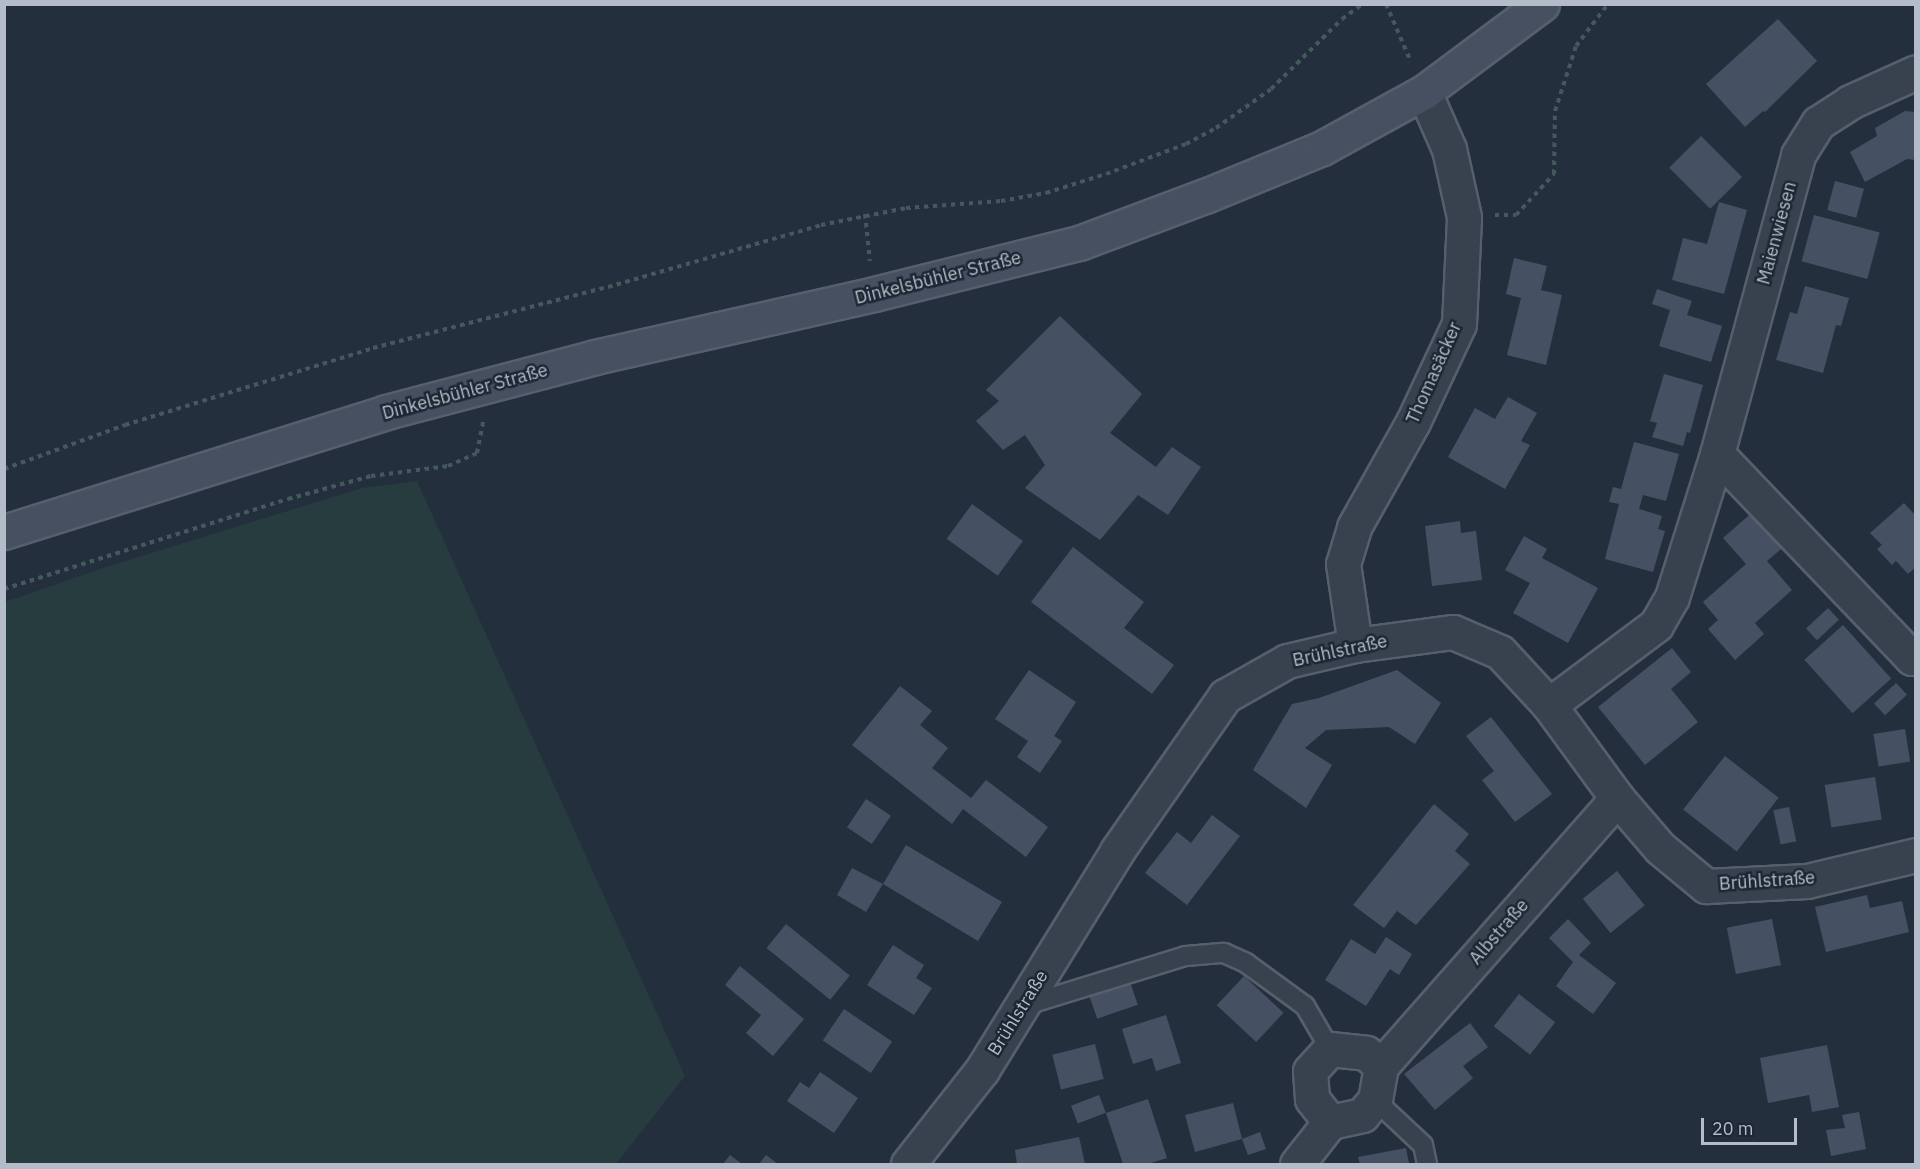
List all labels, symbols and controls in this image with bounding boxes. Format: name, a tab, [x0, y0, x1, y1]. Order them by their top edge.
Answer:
street label: Maienwiesen	[1753, 179, 1801, 287]
street label: Dinkelsbühler Straße	[853, 247, 1023, 309]
street label: Thomasäcker	[1402, 319, 1466, 427]
street label: Dinkelsbühler Straße	[380, 360, 550, 424]
street label: Brühlstraße	[1291, 630, 1389, 672]
street label: Brühlstraße	[1718, 867, 1816, 895]
street label: Albstraße	[1465, 895, 1533, 969]
street label: Brühlstraße	[983, 966, 1053, 1060]
scale bar	[1704, 1106, 1800, 1144]
text: 20 m	[1712, 1117, 1754, 1140]

